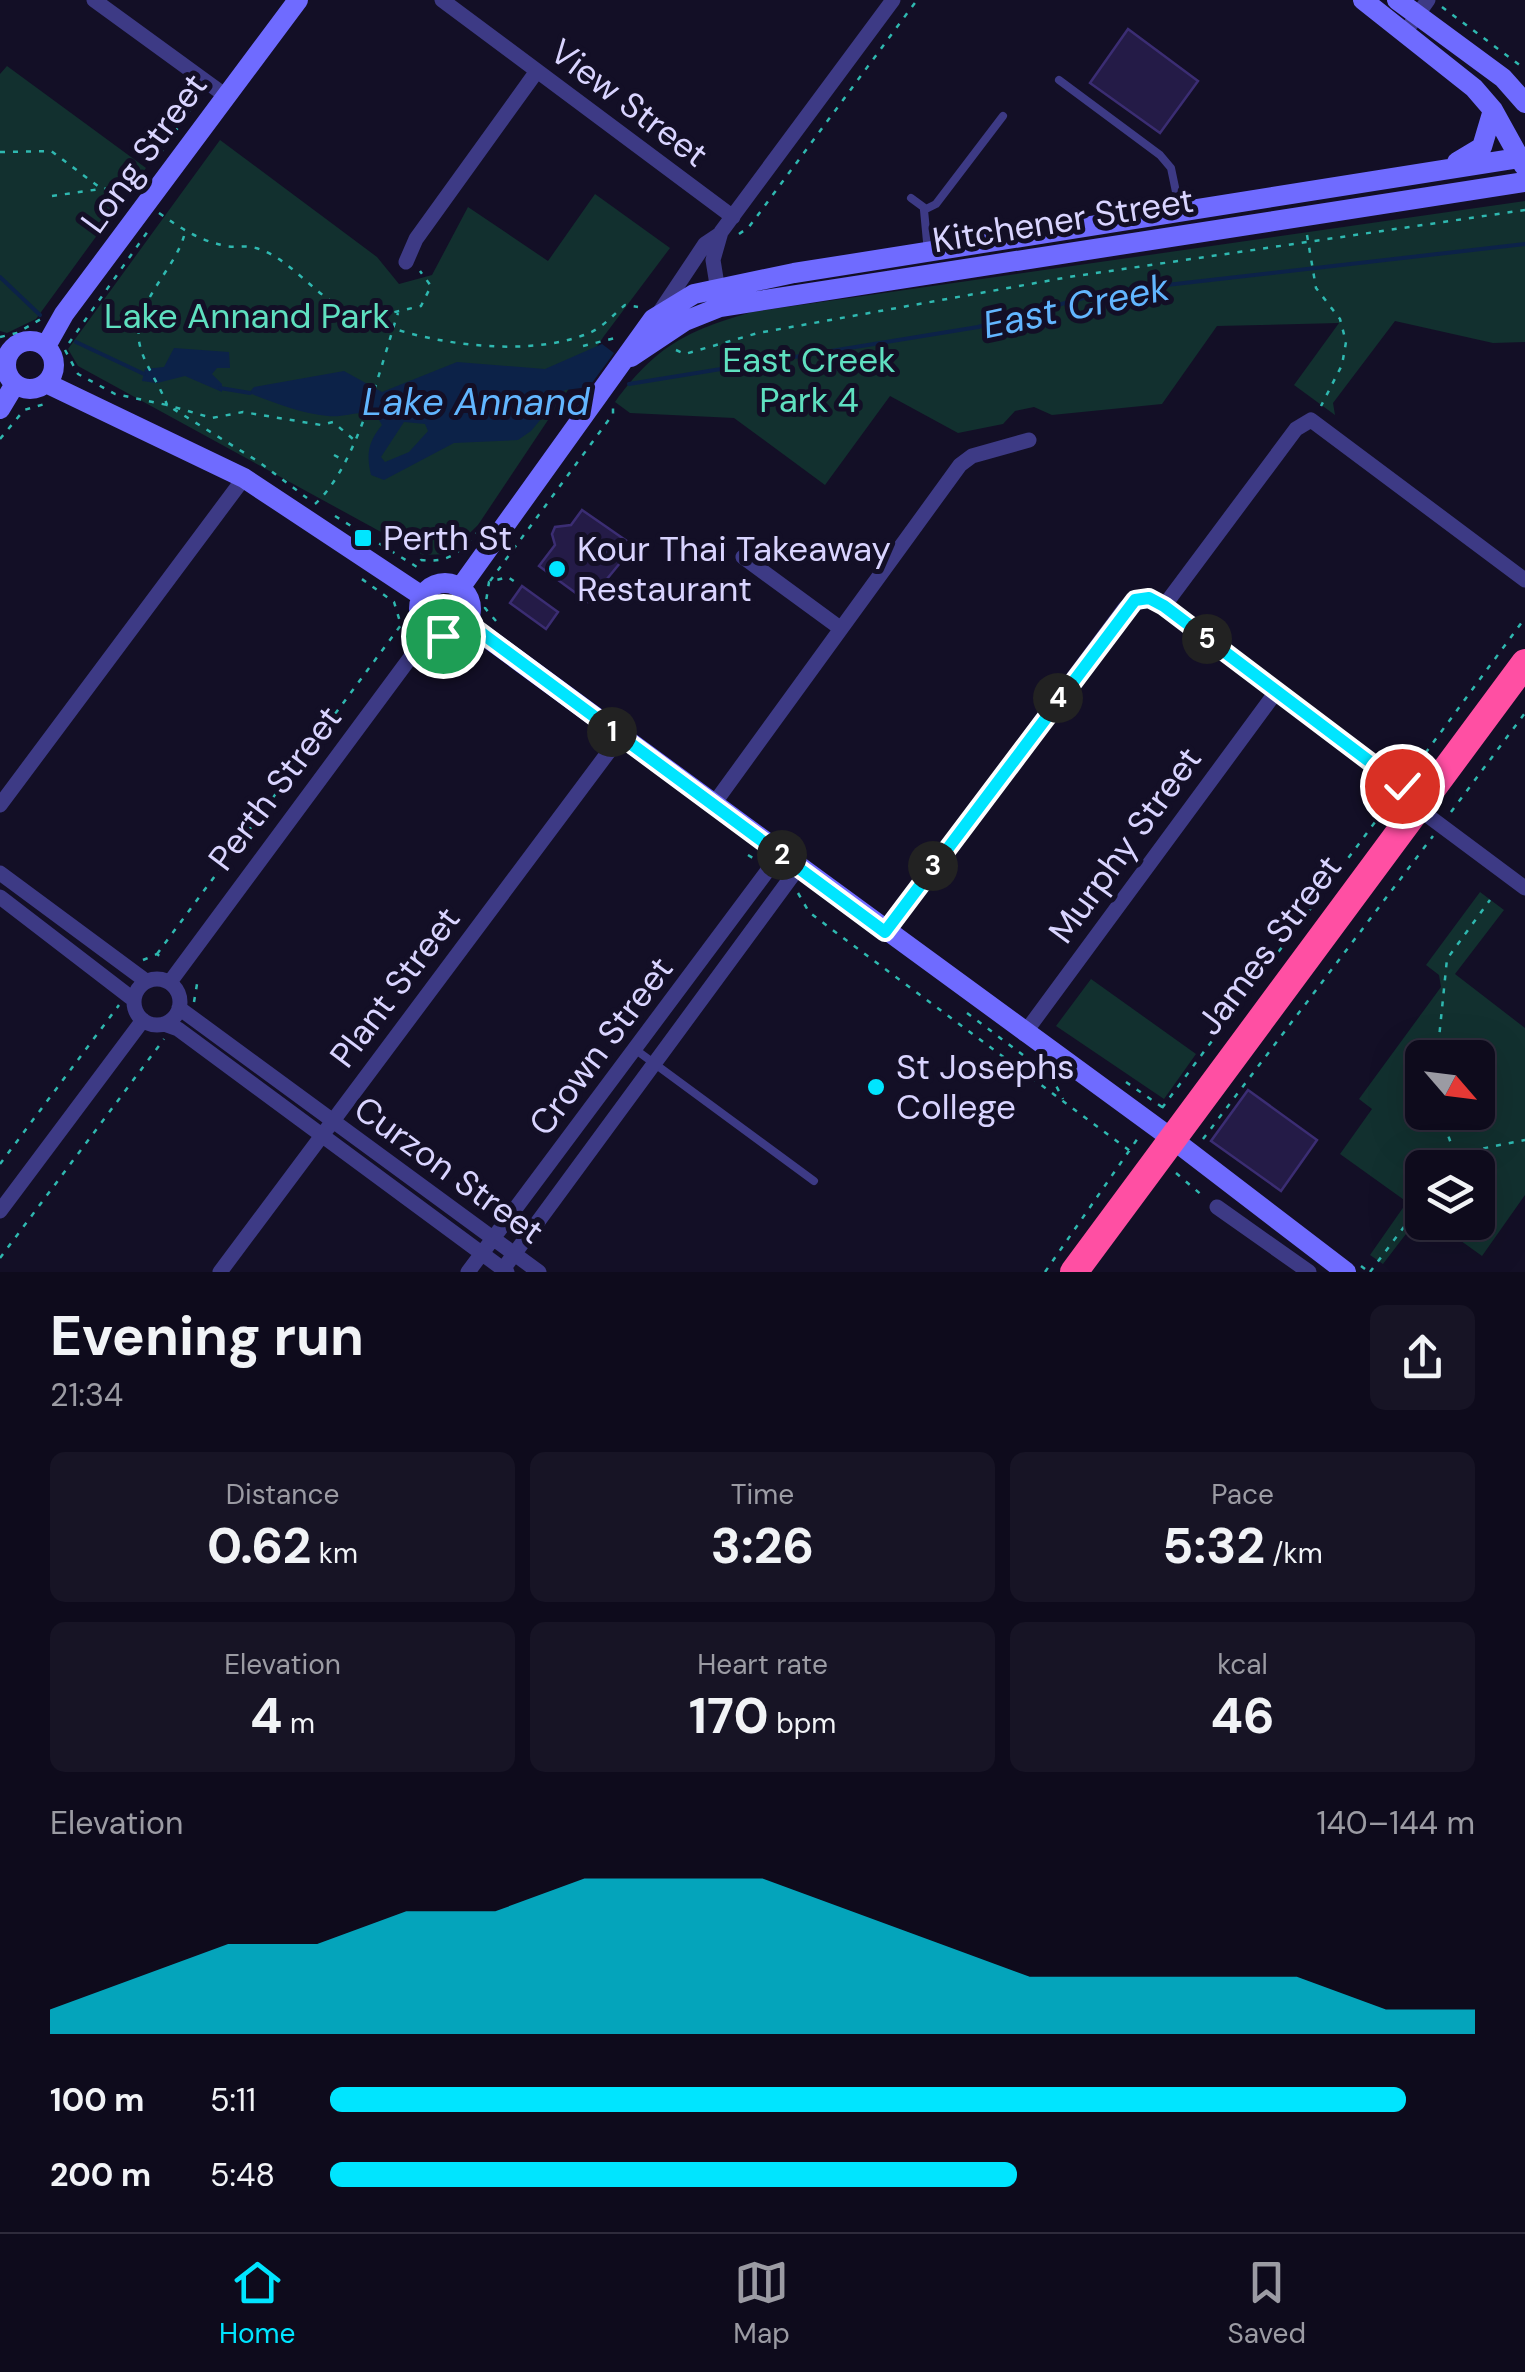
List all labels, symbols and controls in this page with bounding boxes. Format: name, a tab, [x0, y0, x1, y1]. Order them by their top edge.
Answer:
street label: View Street	[541, 29, 717, 177]
street label: Long Street	[71, 64, 217, 242]
street label: Kitchener Street	[929, 177, 1197, 263]
water label: East Creek	[978, 262, 1174, 350]
park label: Lake Annand Park	[104, 293, 390, 339]
park label: East Creek Park 4	[722, 337, 896, 423]
water label: Lake Annand	[362, 377, 591, 427]
place label: Perth St	[383, 515, 512, 561]
place label: Kour Thai Takeaway Restaurant	[577, 526, 891, 612]
marker: Perth St	[352, 527, 374, 549]
marker: Kour Thai Takeaway Restaurant	[546, 558, 568, 580]
pin	[401, 594, 486, 679]
icon: arrive	[416, 609, 471, 664]
pin: 5	[1182, 614, 1232, 664]
text: 5	[1198, 620, 1216, 657]
pin: 4	[1033, 673, 1083, 723]
text: 4	[1049, 679, 1067, 716]
street label: Perth Street	[198, 697, 352, 879]
pin: 1	[587, 707, 637, 757]
text: 1	[607, 713, 617, 750]
street label: Murphy Street	[1038, 738, 1212, 952]
pin	[1360, 744, 1445, 829]
icon: check	[1375, 759, 1430, 814]
pin: 2	[757, 830, 807, 880]
text: 2	[774, 836, 790, 873]
pin: 3	[908, 841, 958, 891]
street label: James Street	[1186, 846, 1352, 1044]
text: 3	[925, 847, 941, 884]
street label: Plant Street	[320, 898, 470, 1076]
street label: Crown Street	[519, 947, 683, 1145]
north arrow	[1405, 1040, 1495, 1130]
map controls	[1405, 1040, 1495, 1240]
place label: St Josephs College	[896, 1044, 1075, 1130]
marker: St Josephs College	[865, 1076, 887, 1098]
street label: Curzon Street	[345, 1086, 553, 1254]
button: layers	[1405, 1150, 1495, 1240]
text: Evening run	[50, 1300, 364, 1372]
button: share	[1370, 1305, 1475, 1410]
text: 21:34	[50, 1374, 123, 1416]
text: Distance	[226, 1476, 339, 1513]
text: Time	[731, 1476, 794, 1513]
text: Pace	[1211, 1476, 1274, 1513]
text: 0.62	[207, 1513, 311, 1579]
text: 3:26	[711, 1513, 814, 1579]
text: 5:32	[1162, 1513, 1265, 1579]
text: km	[311, 1535, 358, 1572]
text: /km	[1265, 1535, 1323, 1572]
text: Elevation	[224, 1646, 341, 1683]
text: Heart rate	[697, 1646, 828, 1683]
text: kcal	[1217, 1646, 1268, 1683]
text: 4	[250, 1683, 283, 1749]
text: 170	[689, 1683, 769, 1749]
text: 46	[1210, 1683, 1275, 1749]
text: m	[283, 1705, 315, 1742]
text: bpm	[769, 1705, 836, 1742]
text: Elevation	[50, 1802, 183, 1844]
text: 140–144 m	[1316, 1802, 1475, 1844]
text: 100 m	[50, 2079, 144, 2121]
text: 5:11	[210, 2079, 256, 2121]
text: 200 m	[50, 2154, 151, 2196]
text: 5:48	[210, 2154, 275, 2196]
tab: Home	[219, 2255, 295, 2352]
tab: Map	[733, 2255, 790, 2352]
tab: Saved	[1228, 2255, 1306, 2352]

